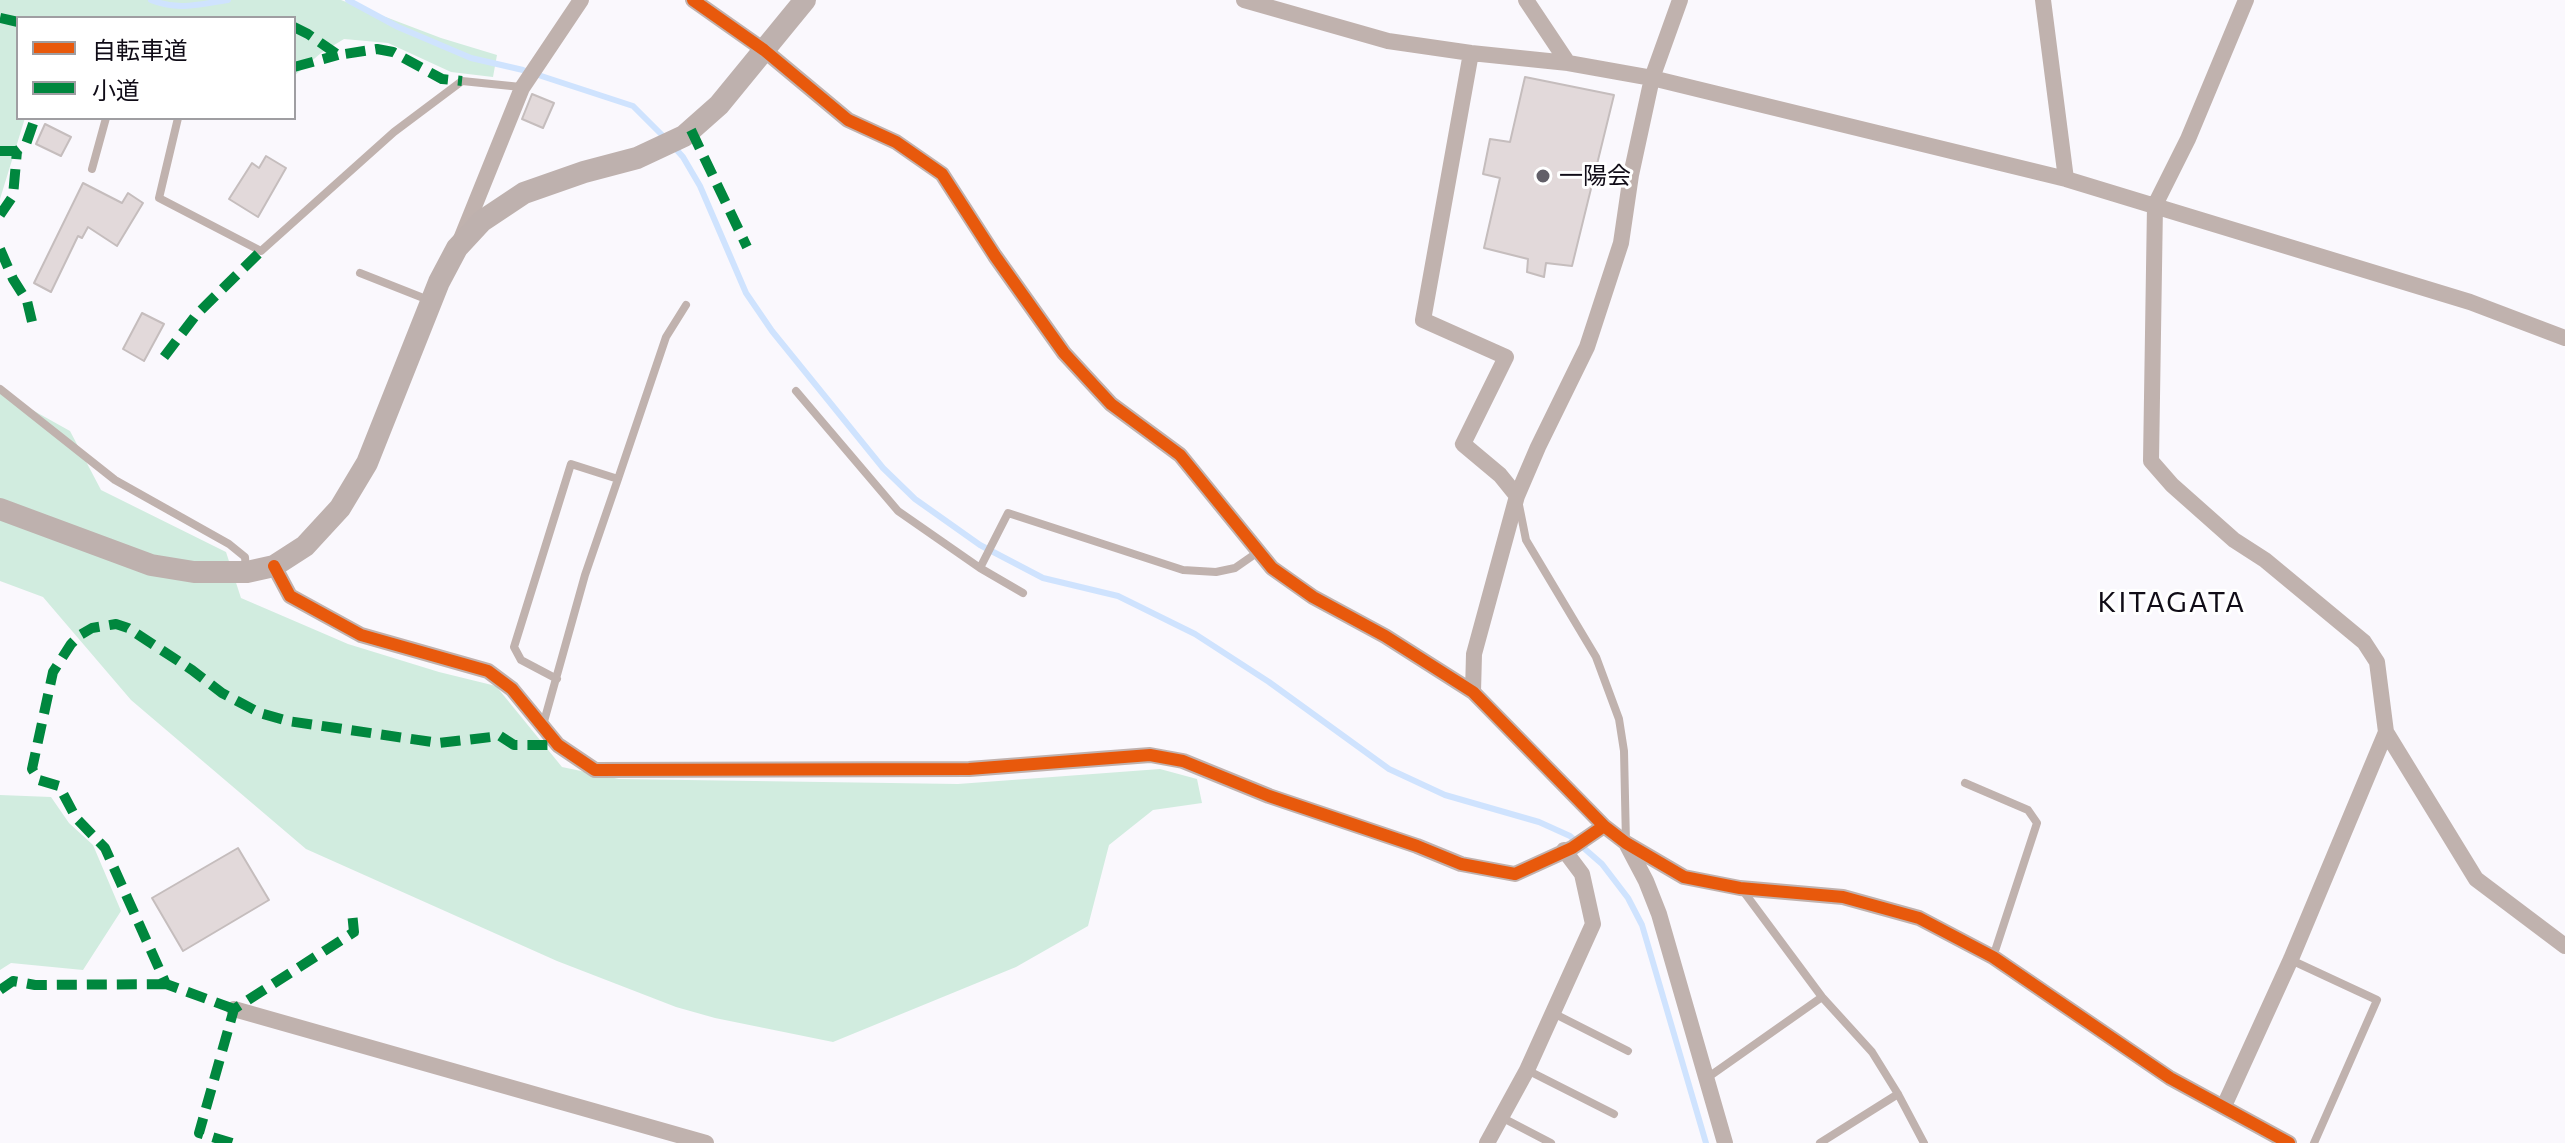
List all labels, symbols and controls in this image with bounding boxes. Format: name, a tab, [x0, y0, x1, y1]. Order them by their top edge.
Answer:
legend	[16, 16, 296, 120]
text: 自転車道	[92, 35, 188, 64]
text: 小道	[92, 75, 140, 104]
place label: 一陽会	[1559, 162, 1631, 190]
marker: 一陽会	[1534, 167, 1552, 185]
district label: KITAGATA	[2098, 586, 2246, 620]

